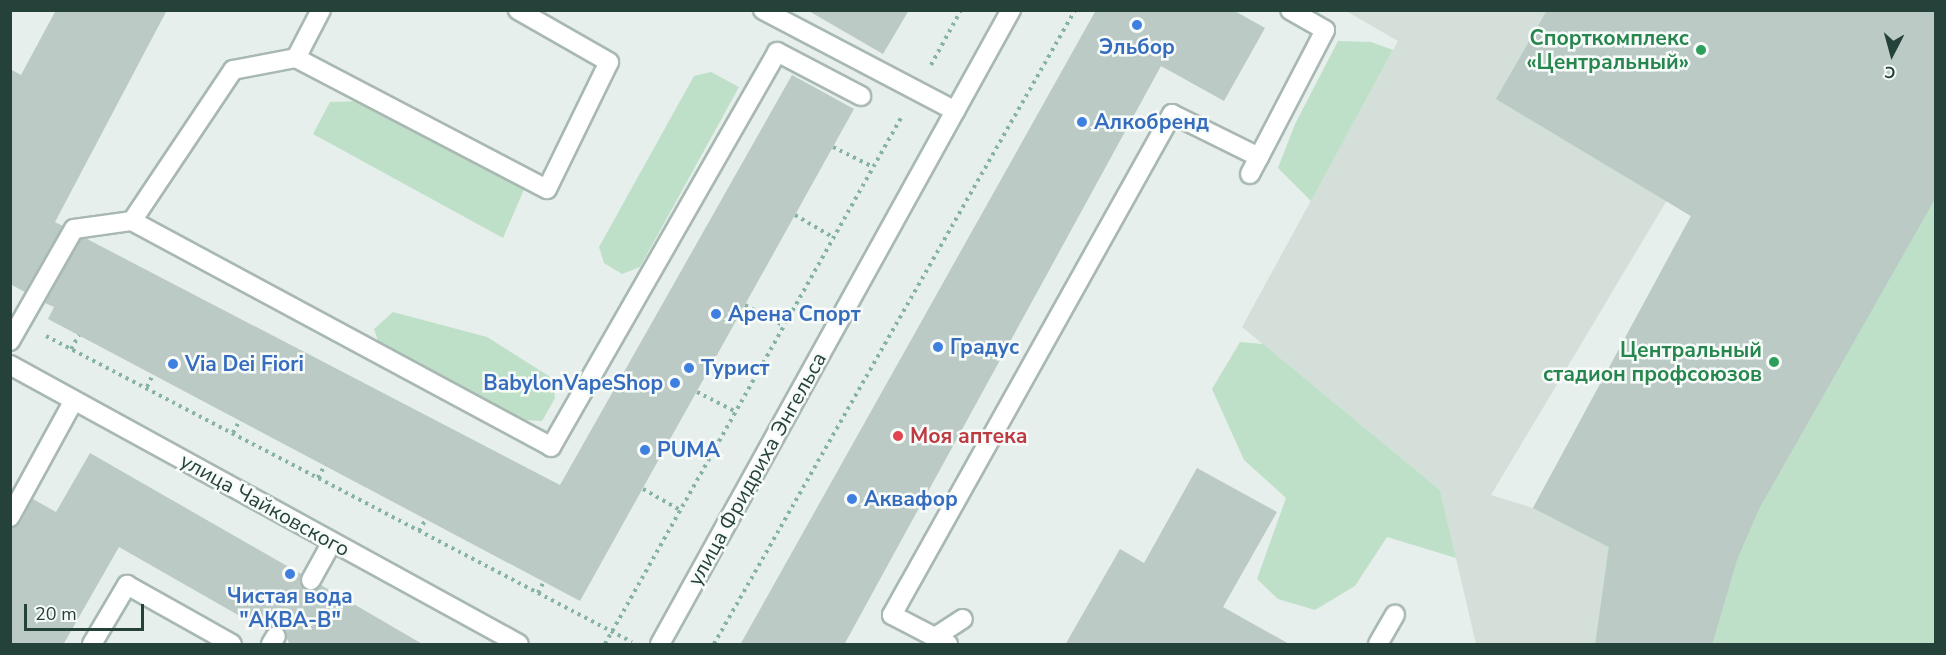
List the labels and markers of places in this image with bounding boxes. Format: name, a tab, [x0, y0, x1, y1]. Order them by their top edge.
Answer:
marker: Эльбор	[1130, 18, 1144, 32]
place label: Спорткомплекс «Центральный»	[1526, 25, 1689, 75]
place label: Эльбор	[1099, 34, 1175, 60]
marker: Спорткомплекс «Центральный»	[1694, 43, 1708, 57]
place label: Алкобренд	[1094, 109, 1209, 135]
marker: Алкобренд	[1075, 115, 1089, 129]
place label: Арена Спорт	[728, 301, 861, 327]
marker: Арена Спорт	[709, 307, 723, 321]
place label: Градус	[950, 334, 1019, 360]
place label: Центральный стадион профсоюзов	[1543, 337, 1762, 387]
marker: Градус	[931, 340, 945, 354]
place label: Via Dei Fiori	[185, 351, 304, 377]
place label: Турист	[701, 355, 770, 381]
marker: Центральный стадион профсоюзов	[1767, 355, 1781, 369]
marker: Via Dei Fiori	[166, 357, 180, 371]
marker: Турист	[682, 361, 696, 375]
place label: BabylonVapeShop	[483, 370, 663, 396]
marker: BabylonVapeShop	[668, 376, 682, 390]
place label: Моя аптека	[910, 423, 1028, 449]
marker: Моя аптека	[891, 429, 905, 443]
place label: PUMA	[657, 437, 720, 463]
marker: PUMA	[638, 443, 652, 457]
place label: Аквафор	[864, 486, 958, 512]
marker: Аквафор	[845, 492, 859, 506]
marker: Чистая вода "АКВА-В"	[283, 567, 297, 581]
place label: Чистая вода "АКВА-В"	[227, 583, 353, 633]

